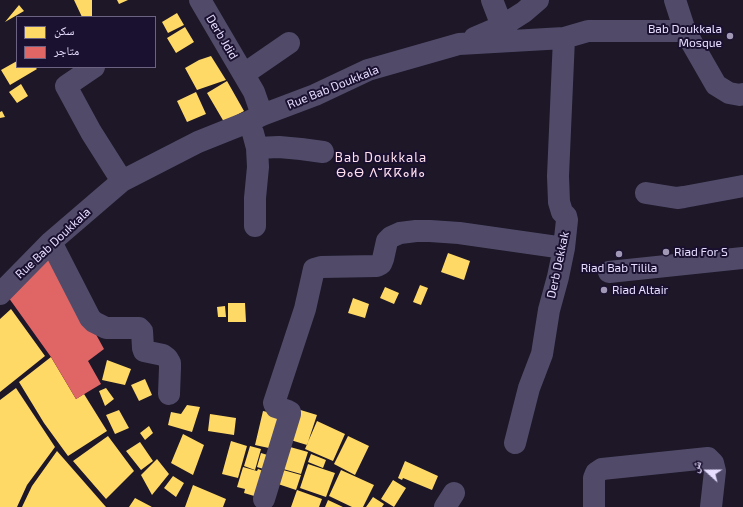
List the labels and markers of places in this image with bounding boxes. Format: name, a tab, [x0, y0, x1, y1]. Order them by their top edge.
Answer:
place label: Bab Doukkala Mosque	[648, 22, 722, 50]
marker: Bab Doukkala Mosque	[725, 31, 735, 41]
place label: Riad For S	[674, 245, 728, 259]
marker: Riad For S	[661, 247, 671, 257]
marker: Riad Bab Tilila	[614, 249, 624, 259]
place label: Riad Bab Tilila	[581, 261, 657, 275]
place label: Riad Altair	[612, 283, 668, 297]
marker: Riad Altair	[599, 285, 609, 295]

